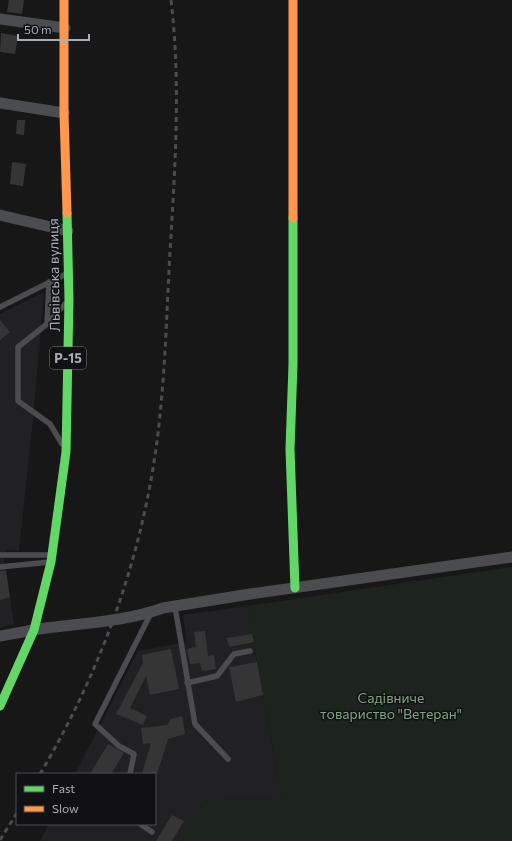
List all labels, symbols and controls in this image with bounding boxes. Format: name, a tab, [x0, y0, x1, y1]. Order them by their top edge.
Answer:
scale bar	[18, 16, 89, 42]
text: 50 m	[24, 22, 52, 36]
street label: Львівська вулиця	[44, 218, 63, 332]
road number: Р-15	[50, 347, 86, 369]
park label: Садівниче товариство "Ветеран"	[320, 689, 462, 722]
legend	[16, 773, 156, 825]
text: Fast	[52, 781, 75, 795]
text: Slow	[52, 801, 79, 815]

